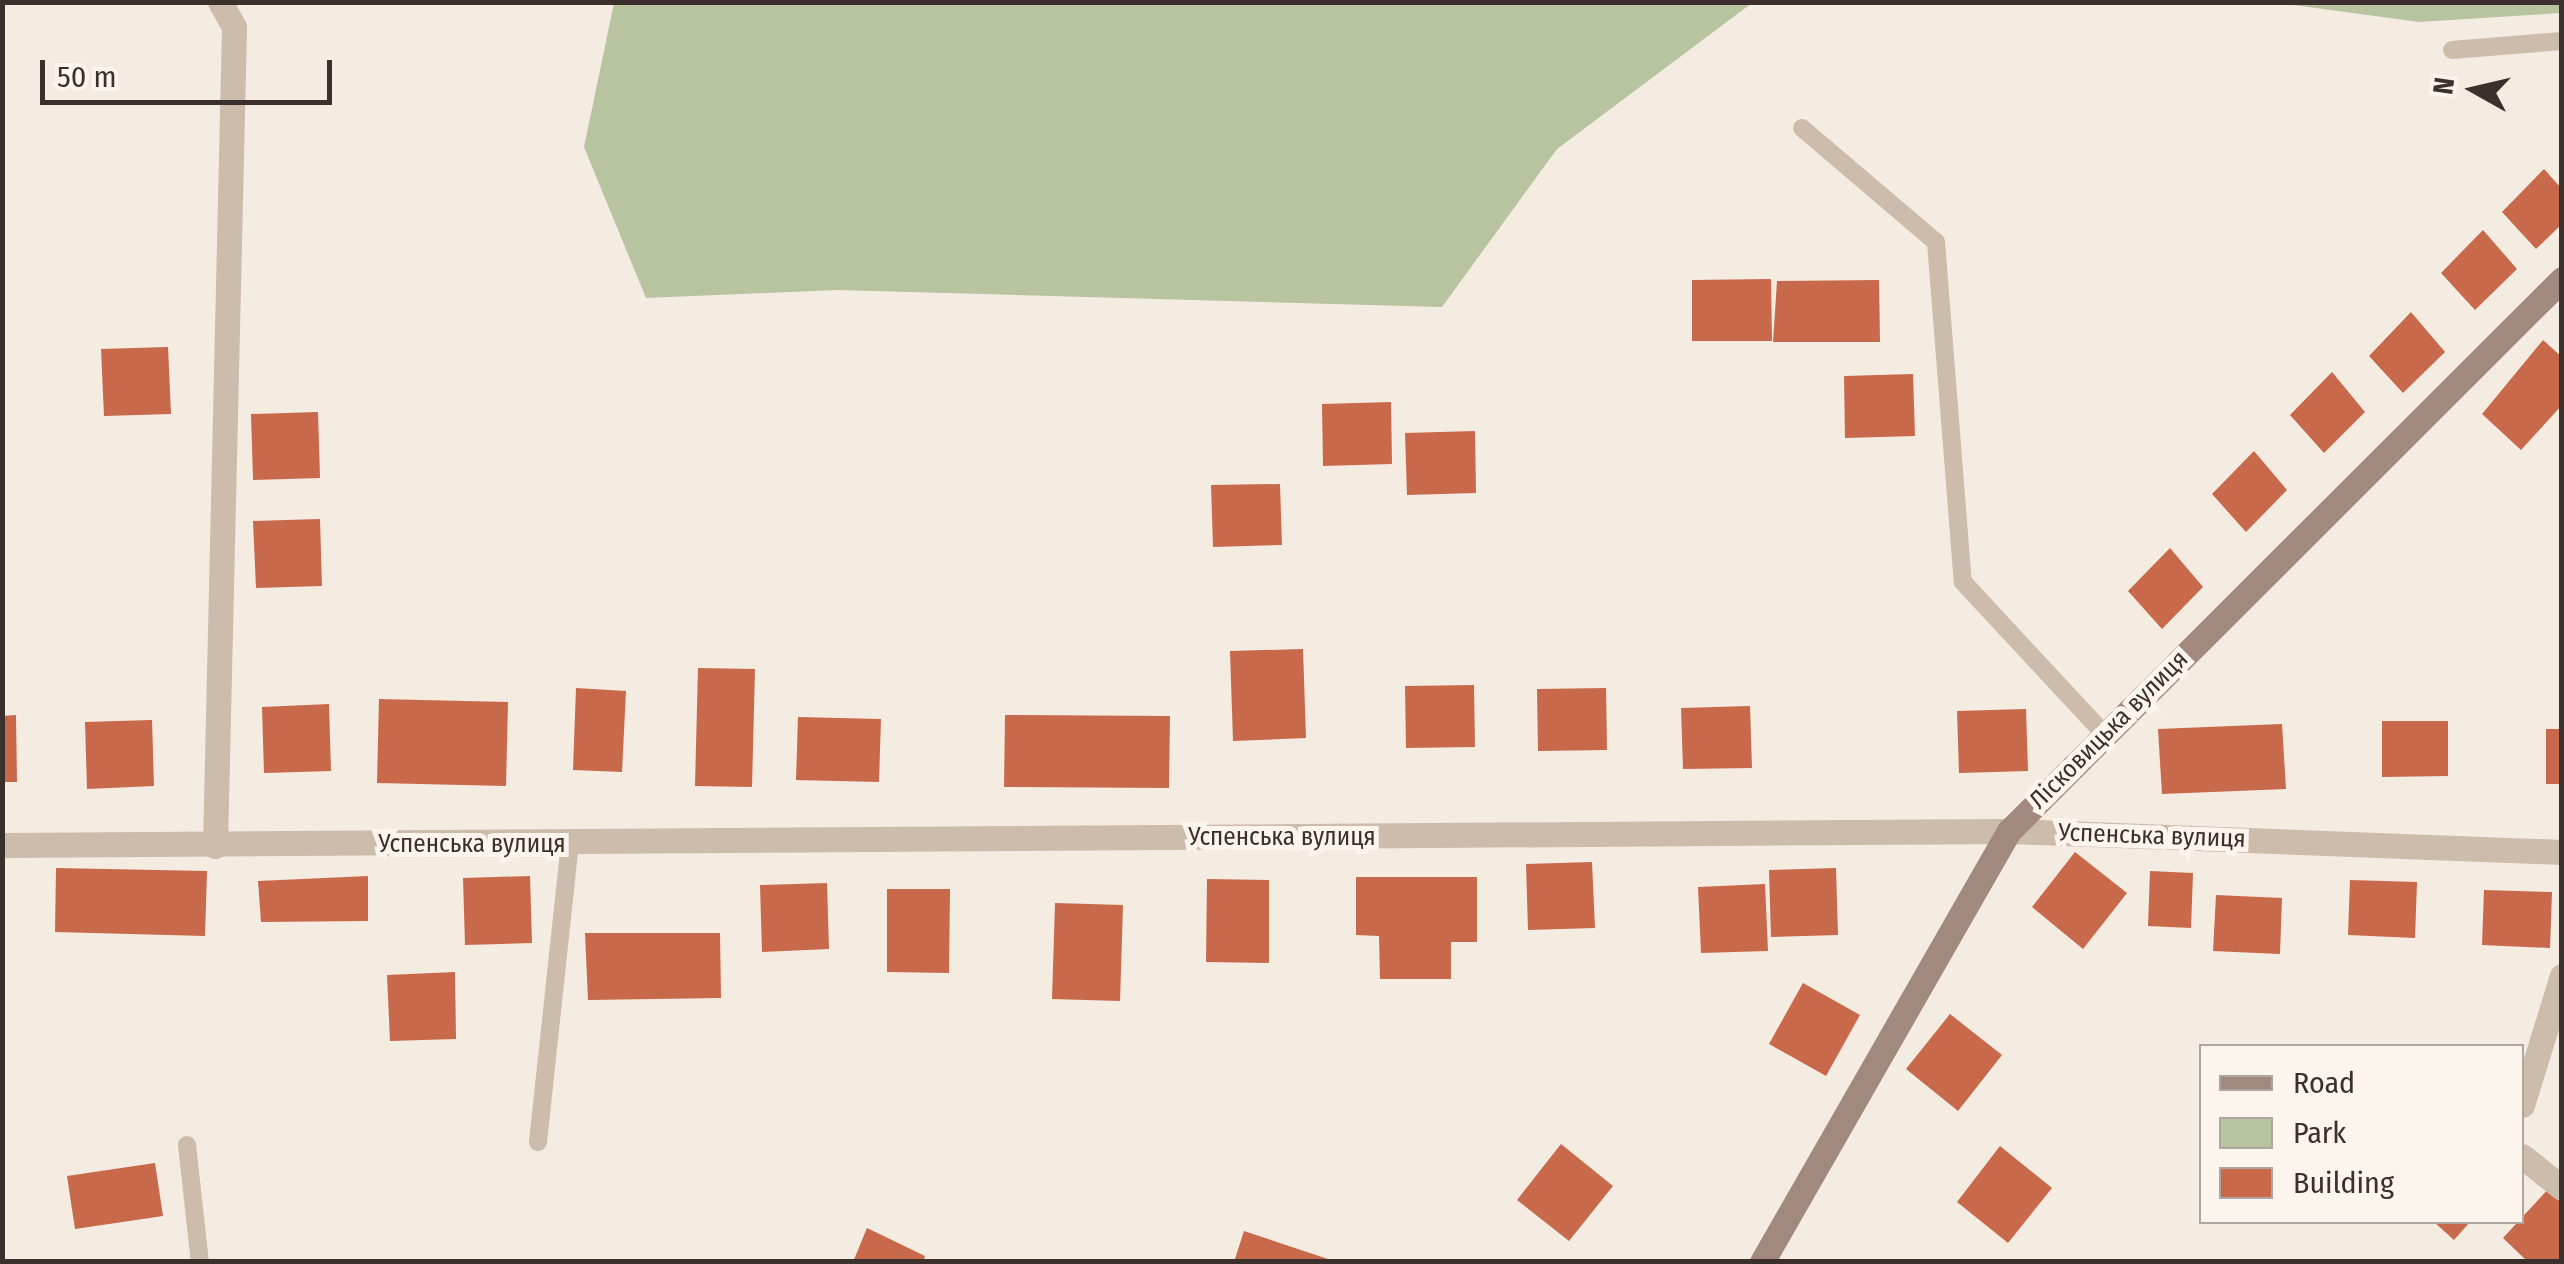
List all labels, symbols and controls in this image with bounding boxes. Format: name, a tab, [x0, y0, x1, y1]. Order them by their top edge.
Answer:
scale bar	[45, 40, 338, 102]
north arrow	[2424, 40, 2524, 140]
text: 50 m	[57, 59, 117, 95]
text: N	[2426, 75, 2461, 96]
street label: Лісковицька вулиця	[2024, 645, 2194, 815]
street label: Успенська вулиця	[2058, 818, 2246, 854]
street label: Успенська вулиця	[1188, 822, 1376, 852]
street label: Успенська вулиця	[378, 829, 566, 859]
legend	[2199, 1044, 2524, 1224]
text: Road	[2293, 1065, 2355, 1101]
text: Park	[2293, 1115, 2346, 1151]
text: Building	[2293, 1165, 2394, 1201]

